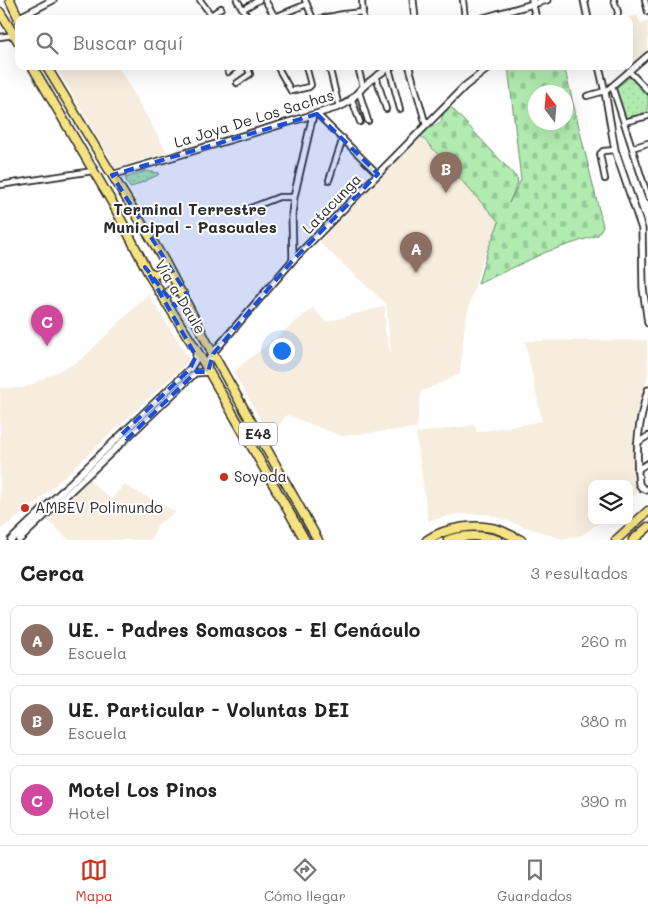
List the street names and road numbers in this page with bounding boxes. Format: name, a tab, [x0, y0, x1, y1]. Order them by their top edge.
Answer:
street label: La Joya De Los Sachas	[171, 84, 336, 152]
street label: Latacunga	[297, 169, 365, 238]
street label: Vía a Daule	[151, 256, 211, 337]
road number: E48	[239, 422, 277, 446]

